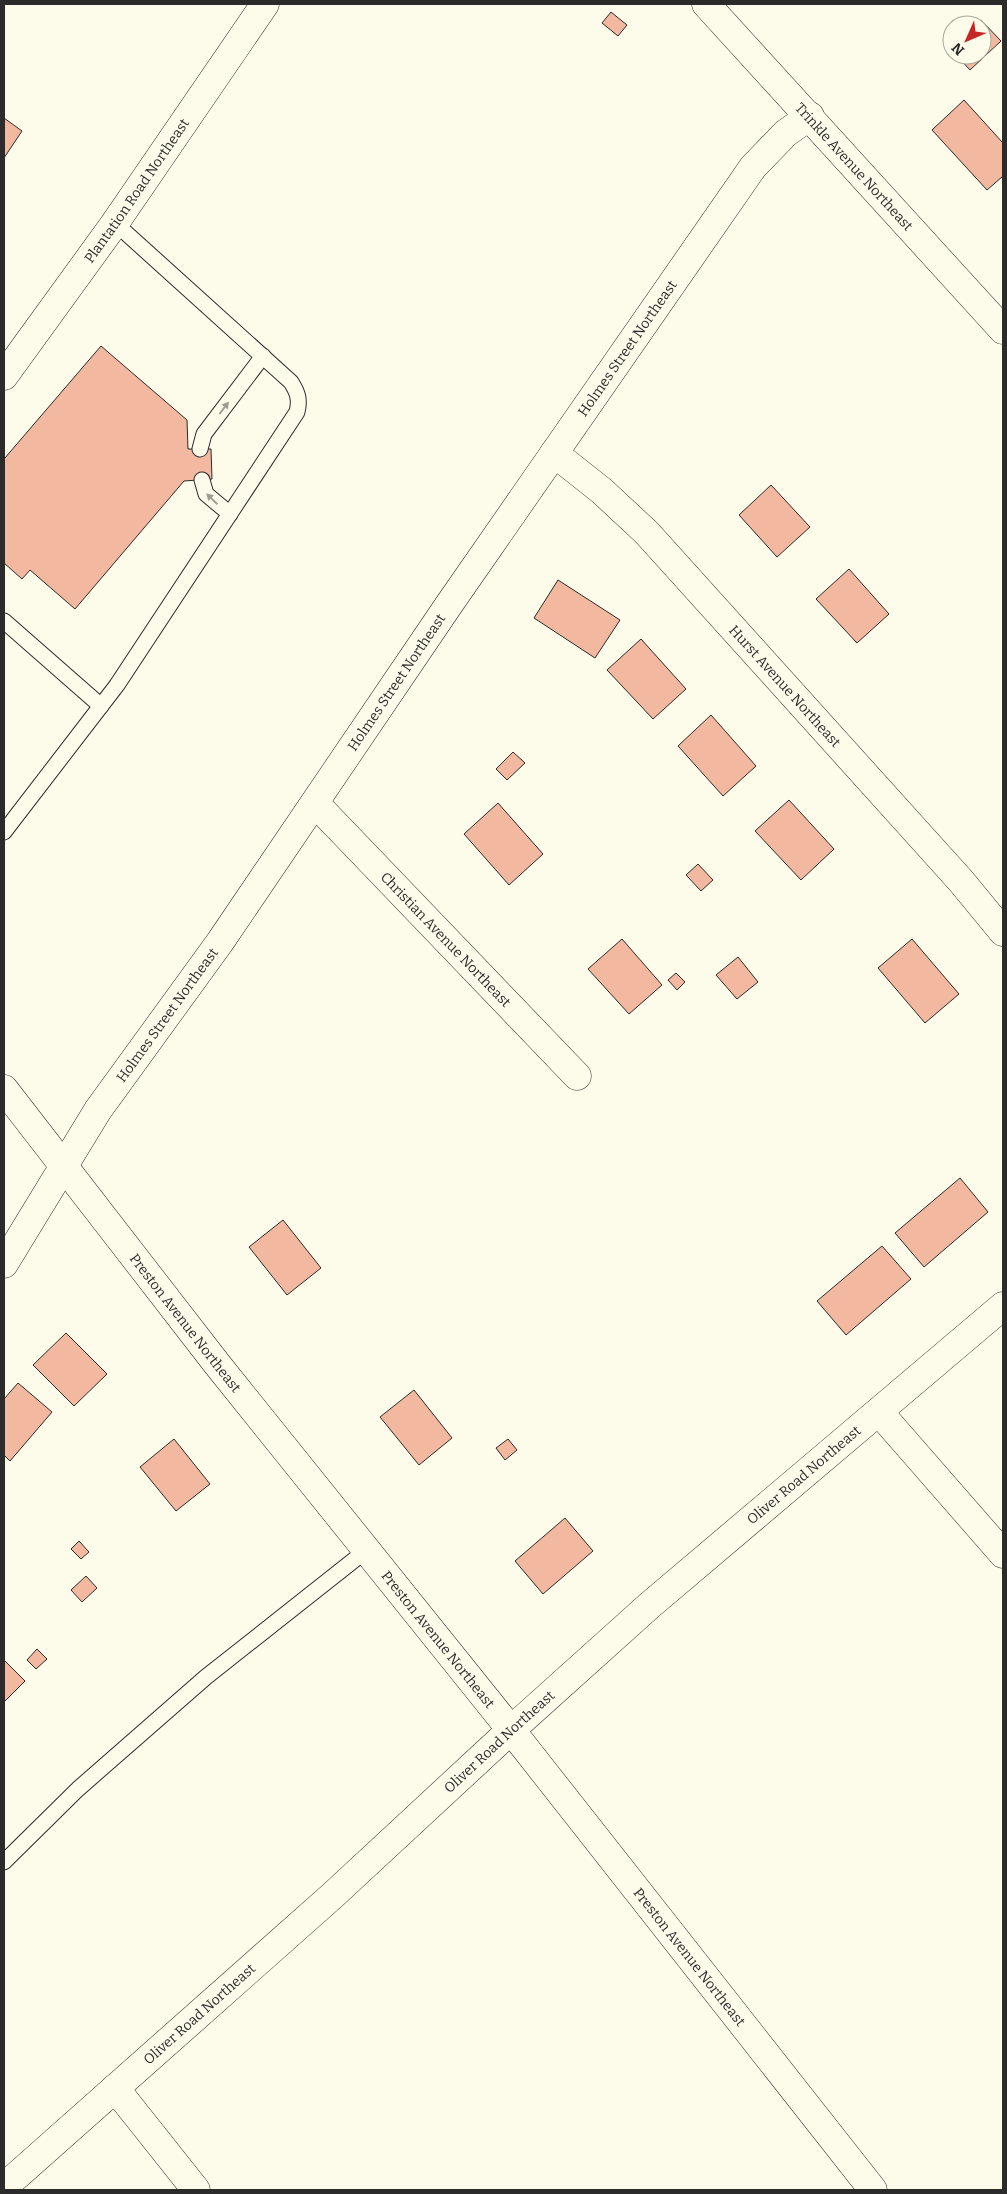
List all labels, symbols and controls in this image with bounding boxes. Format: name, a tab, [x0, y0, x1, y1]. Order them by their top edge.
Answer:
north arrow	[942, 15, 992, 65]
text: N	[948, 39, 968, 59]
street label: Trinkle Avenue Northeast	[791, 99, 916, 234]
street label: Plantation Road Northeast	[81, 115, 193, 266]
street label: Holmes Street Northeast	[574, 277, 681, 420]
one-way arrow	[219, 401, 229, 415]
one-way arrow	[205, 494, 218, 505]
street label: Holmes Street Northeast	[344, 611, 449, 754]
street label: Hurst Avenue Northeast	[725, 622, 844, 751]
street label: Christian Avenue Northeast	[377, 869, 514, 1011]
street label: Holmes Street Northeast	[113, 945, 222, 1086]
street label: Preston Avenue Northeast	[126, 1250, 244, 1396]
street label: Oliver Road Northeast	[744, 1422, 864, 1528]
street label: Preston Avenue Northeast	[378, 1568, 498, 1712]
street label: Oliver Road Northeast	[441, 1687, 558, 1797]
street label: Preston Avenue Northeast	[630, 1885, 749, 2030]
street label: Oliver Road Northeast	[140, 1960, 259, 2068]

